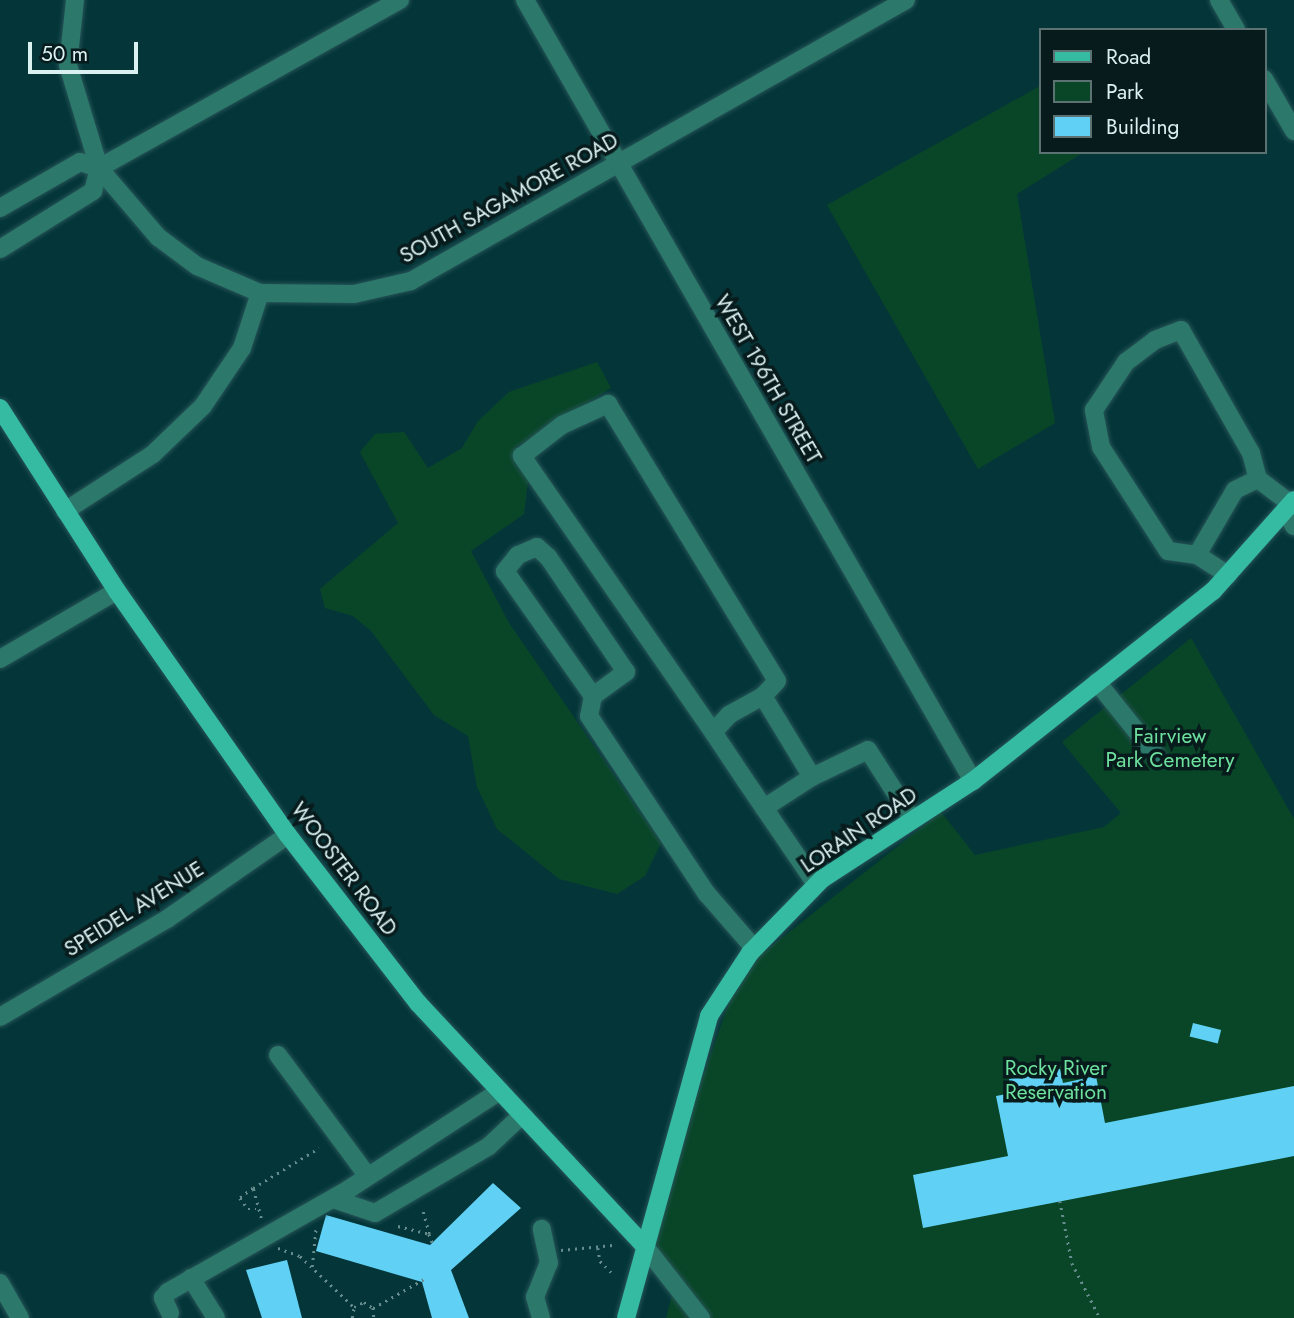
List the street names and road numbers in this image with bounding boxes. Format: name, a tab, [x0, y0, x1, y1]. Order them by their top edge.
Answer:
street label: SOUTH SAGAMORE ROAD	[395, 127, 623, 269]
street label: WEST 196TH STREET	[709, 290, 827, 468]
street label: LORAIN ROAD	[796, 782, 922, 878]
street label: WOOSTER ROAD	[286, 797, 402, 941]
street label: SPEIDEL AVENUE	[60, 856, 208, 962]

